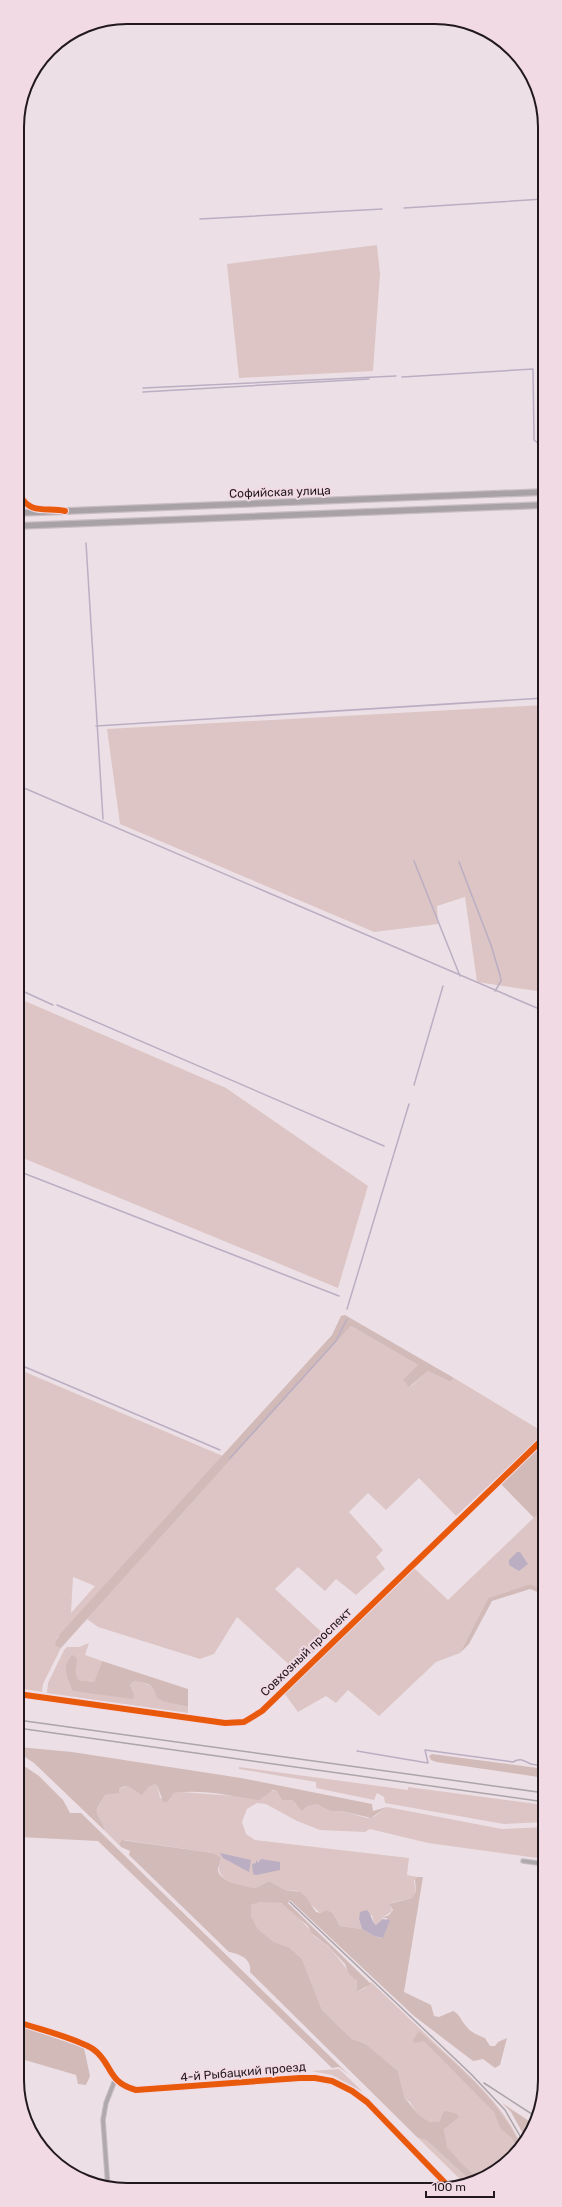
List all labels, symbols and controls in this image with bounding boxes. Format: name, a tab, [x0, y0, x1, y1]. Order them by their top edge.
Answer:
street label: Софийская улица	[229, 483, 331, 501]
street label: Совхозный проспект	[257, 1605, 355, 1699]
street label: 4-й Рыбацкий проезд	[180, 2060, 306, 2084]
scale bar	[426, 2173, 494, 2199]
text: 100 m	[432, 2180, 466, 2194]

